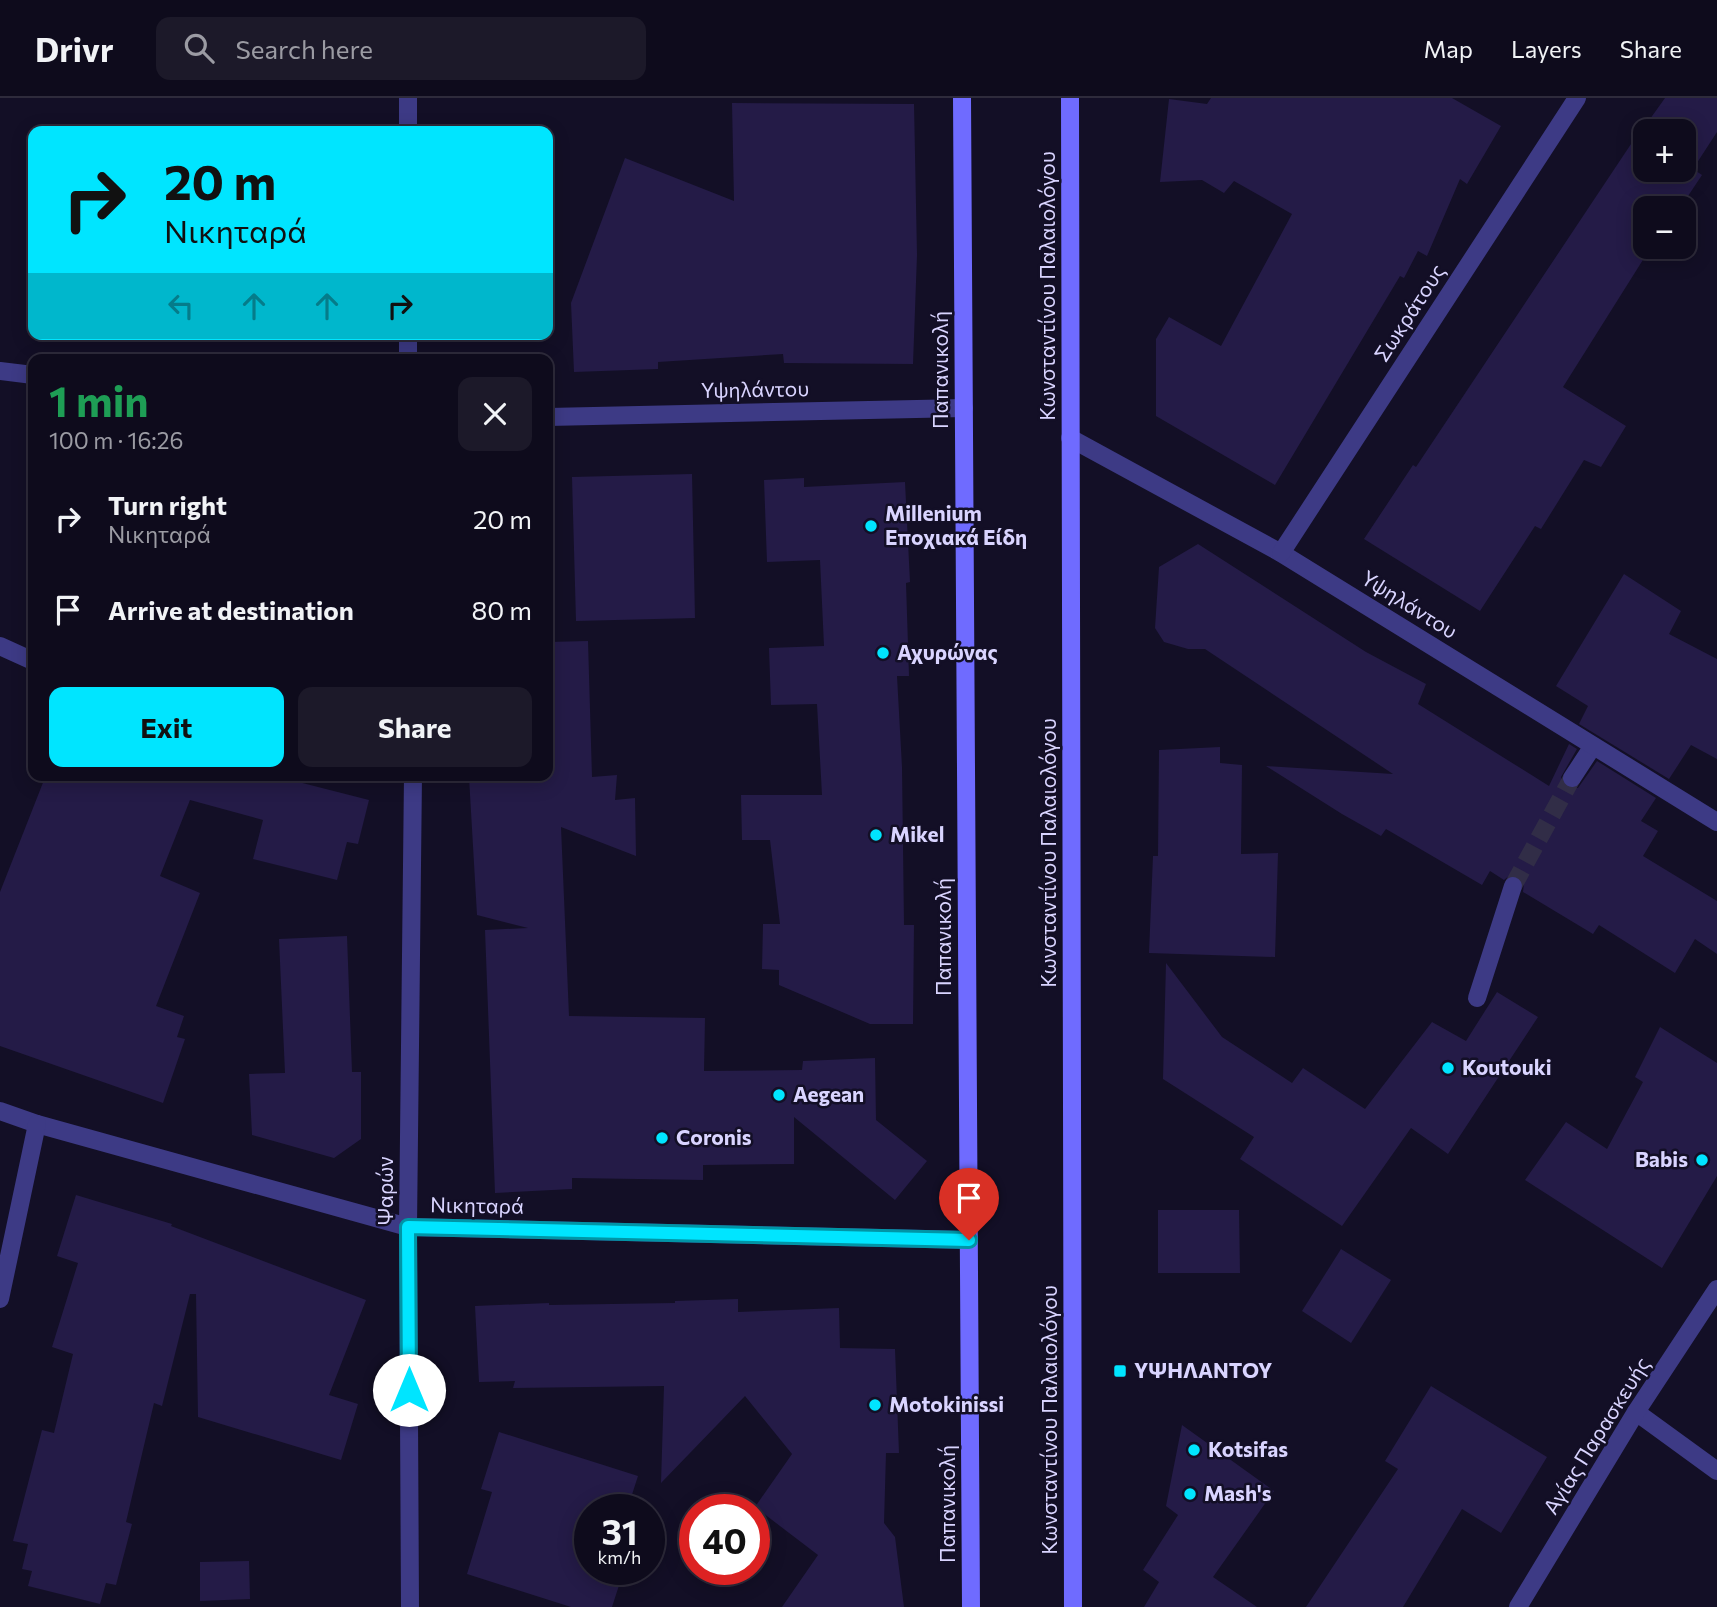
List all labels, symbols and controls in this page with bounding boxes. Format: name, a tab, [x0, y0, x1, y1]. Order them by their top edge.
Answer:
search box	[156, 17, 646, 80]
text: Drivr	[35, 28, 114, 69]
icon: search	[180, 29, 218, 67]
text: Search here	[236, 33, 373, 64]
text: Map	[1424, 34, 1473, 63]
text: Layers	[1511, 34, 1582, 63]
text: Share	[1620, 34, 1682, 63]
map controls	[1633, 119, 1696, 259]
button: +	[1633, 119, 1696, 182]
text: 20 m	[164, 150, 276, 210]
street label: Κωνσταντίνου Παλαιολόγου	[1034, 151, 1059, 421]
icon: right	[49, 154, 140, 245]
button: −	[1633, 196, 1696, 259]
text: Νικηταρά	[164, 210, 307, 250]
street label: Σωκράτους	[1368, 259, 1449, 365]
icon: left	[162, 287, 200, 325]
icon: ahead	[235, 287, 273, 325]
icon: ahead	[308, 287, 346, 325]
icon: right	[381, 287, 419, 325]
street label: Παπανικολή	[927, 311, 952, 429]
text: 1 min	[49, 374, 149, 426]
street label: Υψηλάντου	[701, 375, 809, 402]
button: close	[458, 377, 532, 451]
text: 100 m · 16:26	[49, 426, 183, 454]
text: Turn right	[108, 489, 227, 520]
icon: right	[49, 500, 87, 538]
place label: Millenium Εποχιακά Είδη	[885, 500, 1027, 549]
text: 20 m	[473, 503, 532, 534]
marker: Millenium Εποχιακά Είδη	[863, 518, 879, 534]
text: Νικηταρά	[108, 520, 211, 548]
street label: Υψηλάντου	[1357, 564, 1462, 643]
icon: arrive	[49, 591, 87, 629]
text: Arrive at destination	[108, 594, 354, 625]
text: 80 m	[472, 594, 532, 625]
place label: Αχυρώνας	[897, 639, 998, 664]
marker: Αχυρώνας	[875, 645, 891, 661]
button: Exit	[49, 687, 284, 767]
button: Share	[298, 687, 532, 767]
street label: Κωνσταντίνου Παλαιολόγου	[1035, 718, 1060, 988]
place label: Mikel	[890, 821, 944, 846]
marker: Mikel	[868, 827, 884, 843]
street label: Παπανικολή	[930, 878, 955, 996]
place label: Koutouki	[1462, 1054, 1552, 1079]
marker: Koutouki	[1440, 1060, 1456, 1076]
place label: Aegean	[793, 1081, 864, 1106]
marker: Aegean	[771, 1087, 787, 1103]
place label: Coronis	[676, 1124, 752, 1149]
marker: Coronis	[654, 1130, 670, 1146]
place label: Babis	[1635, 1146, 1688, 1171]
marker: Babis	[1694, 1152, 1710, 1168]
street label: Ψαρών	[372, 1156, 397, 1226]
pin	[939, 1168, 999, 1240]
icon: arrive	[950, 1179, 988, 1217]
street label: Νικηταρά	[430, 1191, 524, 1218]
street label: Κωνσταντίνου Παλαιολόγου	[1036, 1285, 1061, 1555]
street label: Αγίας Παρασκευής	[1537, 1352, 1654, 1518]
position arrow	[372, 1353, 446, 1427]
place label: ΥΨΗΛΑΝΤΟΥ	[1134, 1357, 1272, 1382]
marker: ΥΨΗΛΑΝΤΟΥ	[1112, 1363, 1128, 1379]
place label: Motokinissi	[889, 1391, 1004, 1416]
marker: Motokinissi	[867, 1397, 883, 1413]
place label: Kotsifas	[1208, 1436, 1288, 1461]
marker: Kotsifas	[1186, 1442, 1202, 1458]
street label: Παπανικολή	[934, 1445, 959, 1563]
place label: Mash's	[1204, 1480, 1272, 1505]
marker: Mash's	[1182, 1486, 1198, 1502]
speed limit sign: 40	[679, 1494, 770, 1585]
text: 31	[601, 1509, 638, 1552]
text: km/h	[598, 1546, 641, 1568]

